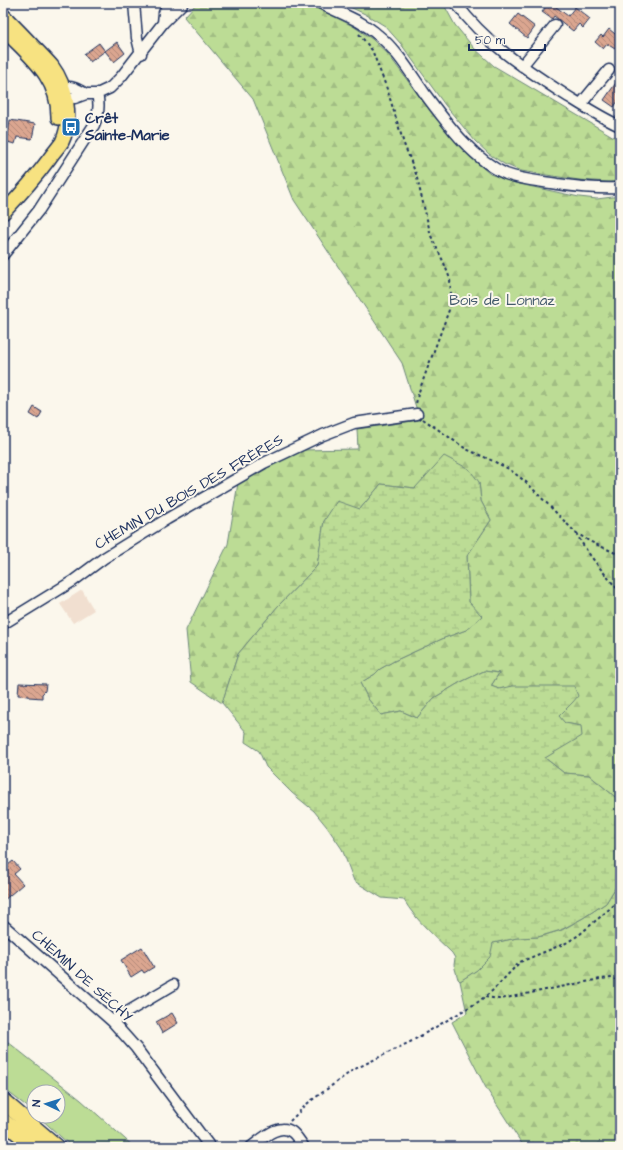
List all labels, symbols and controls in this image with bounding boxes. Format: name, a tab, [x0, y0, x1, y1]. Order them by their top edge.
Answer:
scale bar	[469, 26, 545, 52]
text: 50 m	[475, 32, 506, 49]
place label: Crêt Sainte-Marie	[84, 108, 170, 146]
bus stop icon: Crêt Sainte-Marie	[60, 116, 82, 138]
park label: Bois de Lonnaz	[449, 290, 555, 311]
street label: CHEMIN DU BOIS DES FRÈRES	[91, 429, 288, 555]
street label: CHEMIN DE SÉCHY	[27, 925, 137, 1027]
north arrow	[26, 1084, 66, 1124]
text: N	[29, 1099, 44, 1107]

